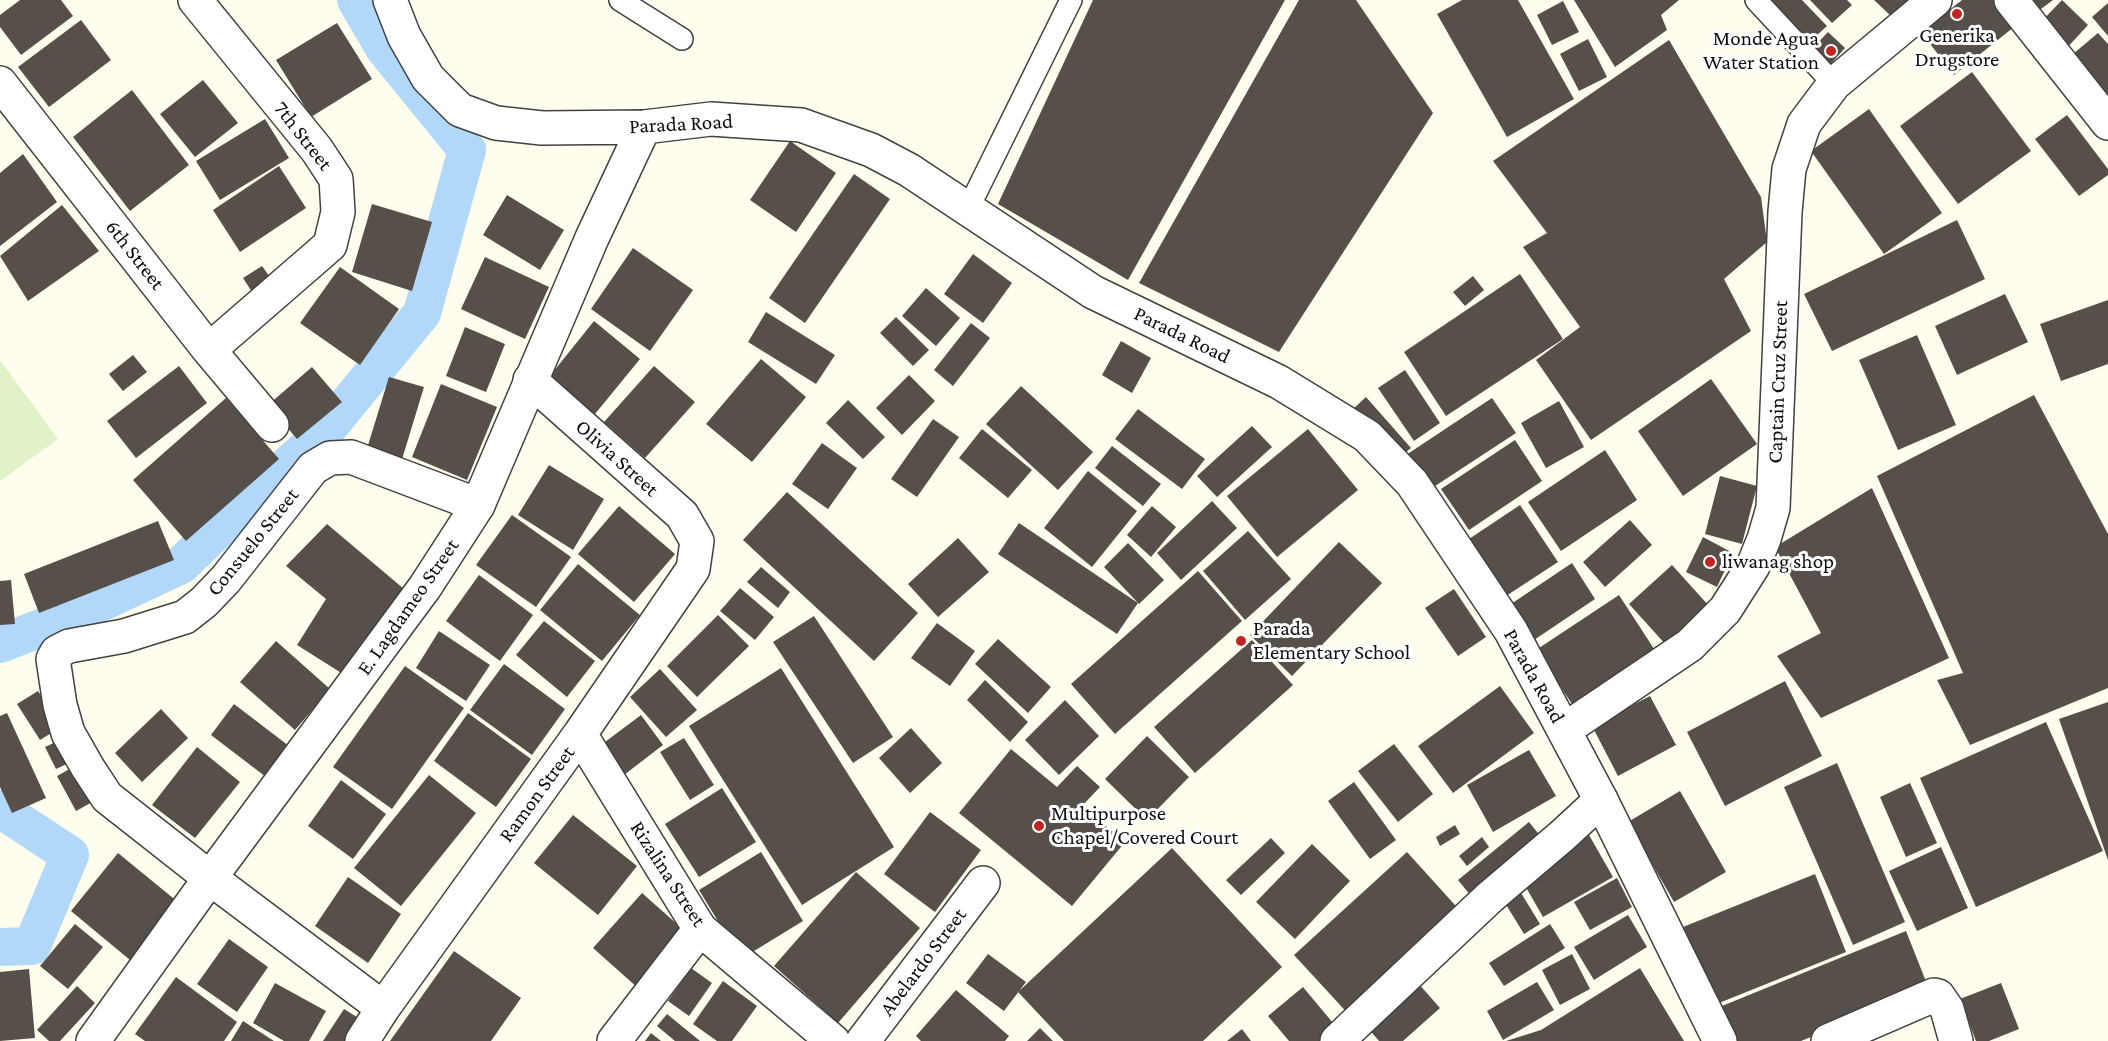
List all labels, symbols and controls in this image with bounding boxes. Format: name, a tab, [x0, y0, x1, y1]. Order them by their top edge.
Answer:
marker: Generika Drugstore	[1950, 7, 1964, 21]
place label: Generika Drugstore	[1915, 23, 1999, 73]
place label: Monde Agua Water Station	[1703, 26, 1819, 76]
marker: Monde Agua Water Station	[1824, 44, 1838, 58]
street label: 7th Street	[268, 96, 338, 176]
street label: Parada Road	[628, 109, 734, 139]
street label: 6th Street	[100, 215, 170, 295]
street label: Captain Cruz Street	[1763, 300, 1793, 464]
street label: Parada Road	[1130, 301, 1234, 369]
street label: Olivia Street	[570, 414, 664, 502]
street label: Consuelo Street	[202, 483, 304, 601]
street label: E. Lagdameo Street	[352, 534, 464, 680]
place label: liwanag shop	[1722, 549, 1834, 575]
marker: liwanag shop	[1703, 555, 1717, 569]
place label: Parada Elementary School	[1253, 616, 1410, 666]
street label: Parada Road	[1498, 624, 1570, 728]
marker: Parada Elementary School	[1234, 634, 1248, 648]
street label: Ramon Street	[494, 741, 580, 847]
place label: Multipurpose Chapel/Covered Court	[1051, 801, 1238, 851]
street label: Rizalina Street	[625, 816, 711, 932]
marker: Multipurpose Chapel/Covered Court	[1032, 819, 1046, 833]
street label: Abelardo Street	[874, 903, 972, 1021]

